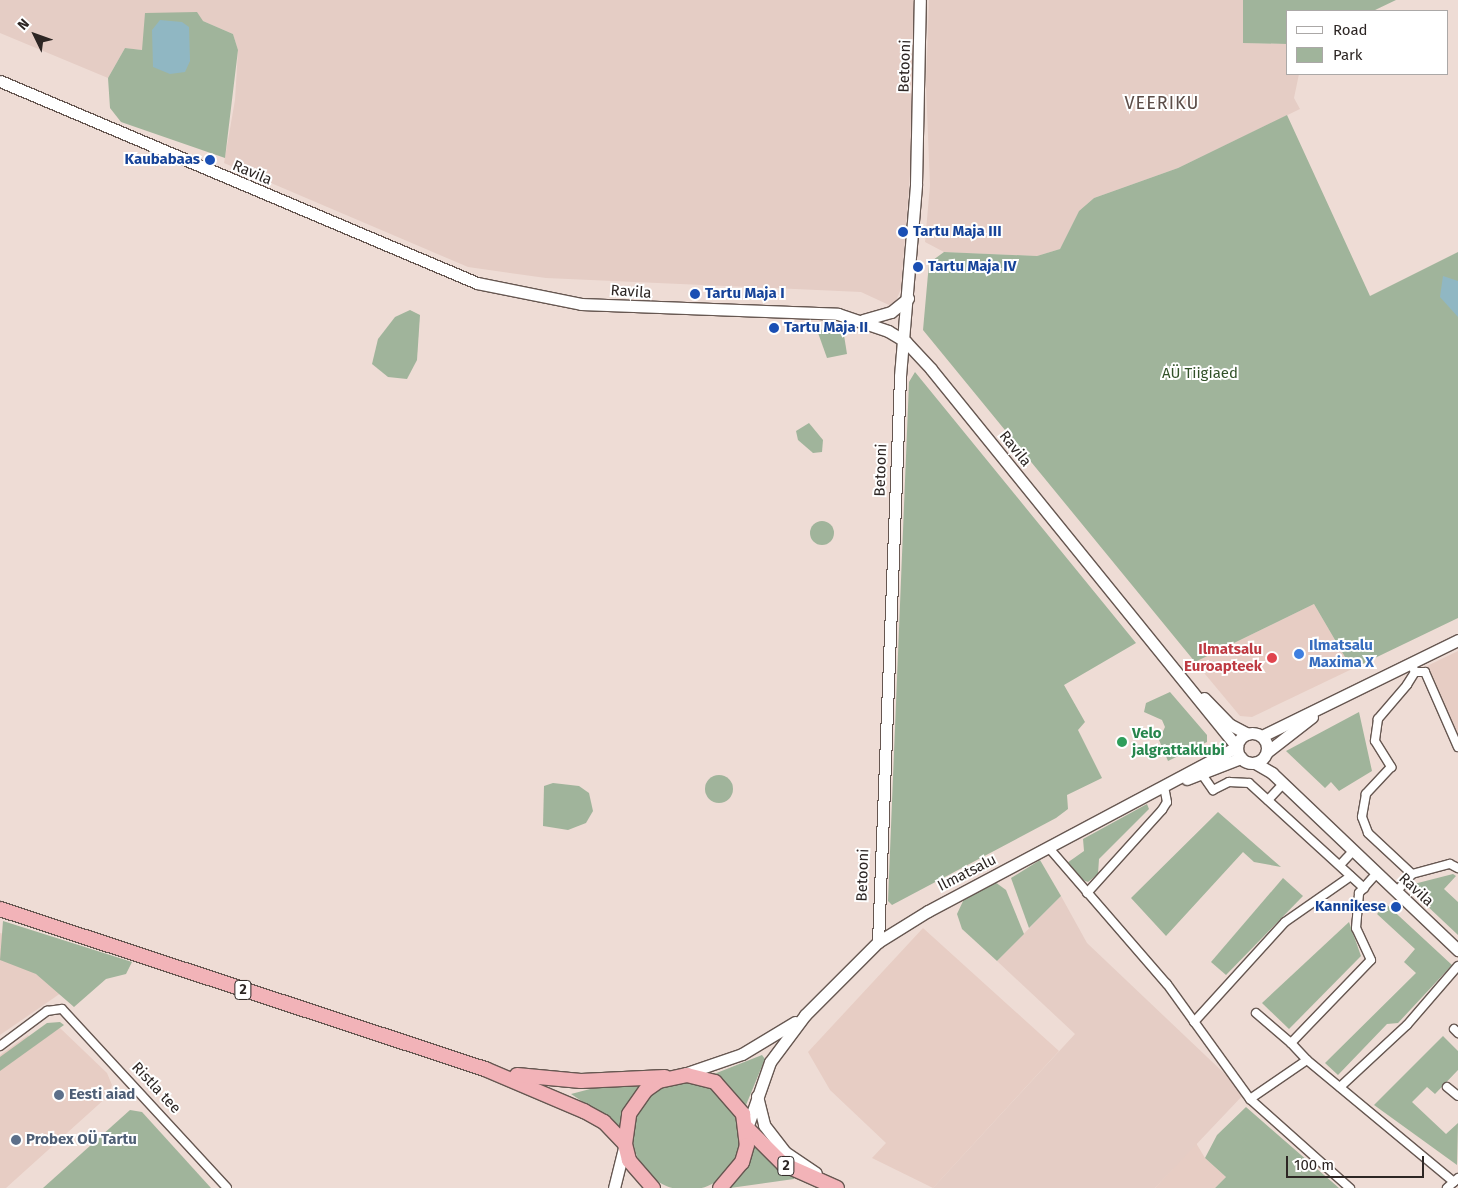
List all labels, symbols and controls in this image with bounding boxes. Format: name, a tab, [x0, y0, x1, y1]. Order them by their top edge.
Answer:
north arrow	[10, 10, 60, 60]
legend	[1286, 10, 1448, 75]
text: N	[14, 15, 33, 34]
text: Road	[1333, 21, 1368, 39]
street label: Betooni	[895, 39, 915, 93]
text: Park	[1333, 46, 1363, 64]
district label: VEERIKU	[1124, 92, 1200, 114]
place label: Kaubabaas	[125, 151, 200, 169]
marker: Kaubabaas	[204, 154, 216, 166]
street label: Ravila	[230, 157, 274, 189]
place label: Tartu Maja III	[913, 223, 1002, 241]
marker: Tartu Maja III	[897, 226, 909, 238]
place label: Tartu Maja IV	[928, 258, 1016, 276]
marker: Tartu Maja IV	[912, 261, 924, 273]
street label: Ravila	[610, 282, 652, 302]
place label: Tartu Maja I	[705, 285, 785, 303]
marker: Tartu Maja I	[689, 288, 701, 300]
place label: Tartu Maja II	[784, 319, 868, 337]
marker: Tartu Maja II	[768, 322, 780, 334]
park label: AÜ Tiigiaed	[1162, 365, 1238, 383]
street label: Ravila	[995, 427, 1035, 471]
street label: Betooni	[871, 443, 891, 497]
place label: Ilmatsalu Maxima X	[1309, 636, 1374, 671]
place label: Ilmatsalu Euroapteek	[1184, 640, 1262, 675]
marker: Ilmatsalu Maxima X	[1293, 648, 1305, 660]
marker: Ilmatsalu Euroapteek	[1266, 652, 1278, 664]
place label: Velo jalgrattaklubi	[1132, 724, 1225, 759]
marker: Velo jalgrattaklubi	[1116, 736, 1128, 748]
street label: Betooni	[853, 848, 873, 902]
street label: Ilmatsalu	[935, 851, 999, 895]
street label: Ravila	[1395, 869, 1437, 911]
place label: Kannikese	[1315, 898, 1386, 916]
marker: Kannikese	[1390, 901, 1402, 913]
road number: 2	[234, 978, 252, 1002]
street label: Ristla tee	[128, 1059, 184, 1117]
place label: Eesti aiad	[69, 1086, 135, 1104]
marker: Eesti aiad	[53, 1089, 65, 1101]
place label: Probex OÜ Tartu	[26, 1131, 137, 1149]
marker: Probex OÜ Tartu	[10, 1134, 22, 1146]
scale bar	[1288, 1146, 1426, 1178]
road number: 2	[777, 1154, 795, 1178]
text: 100 m	[1294, 1156, 1334, 1174]

